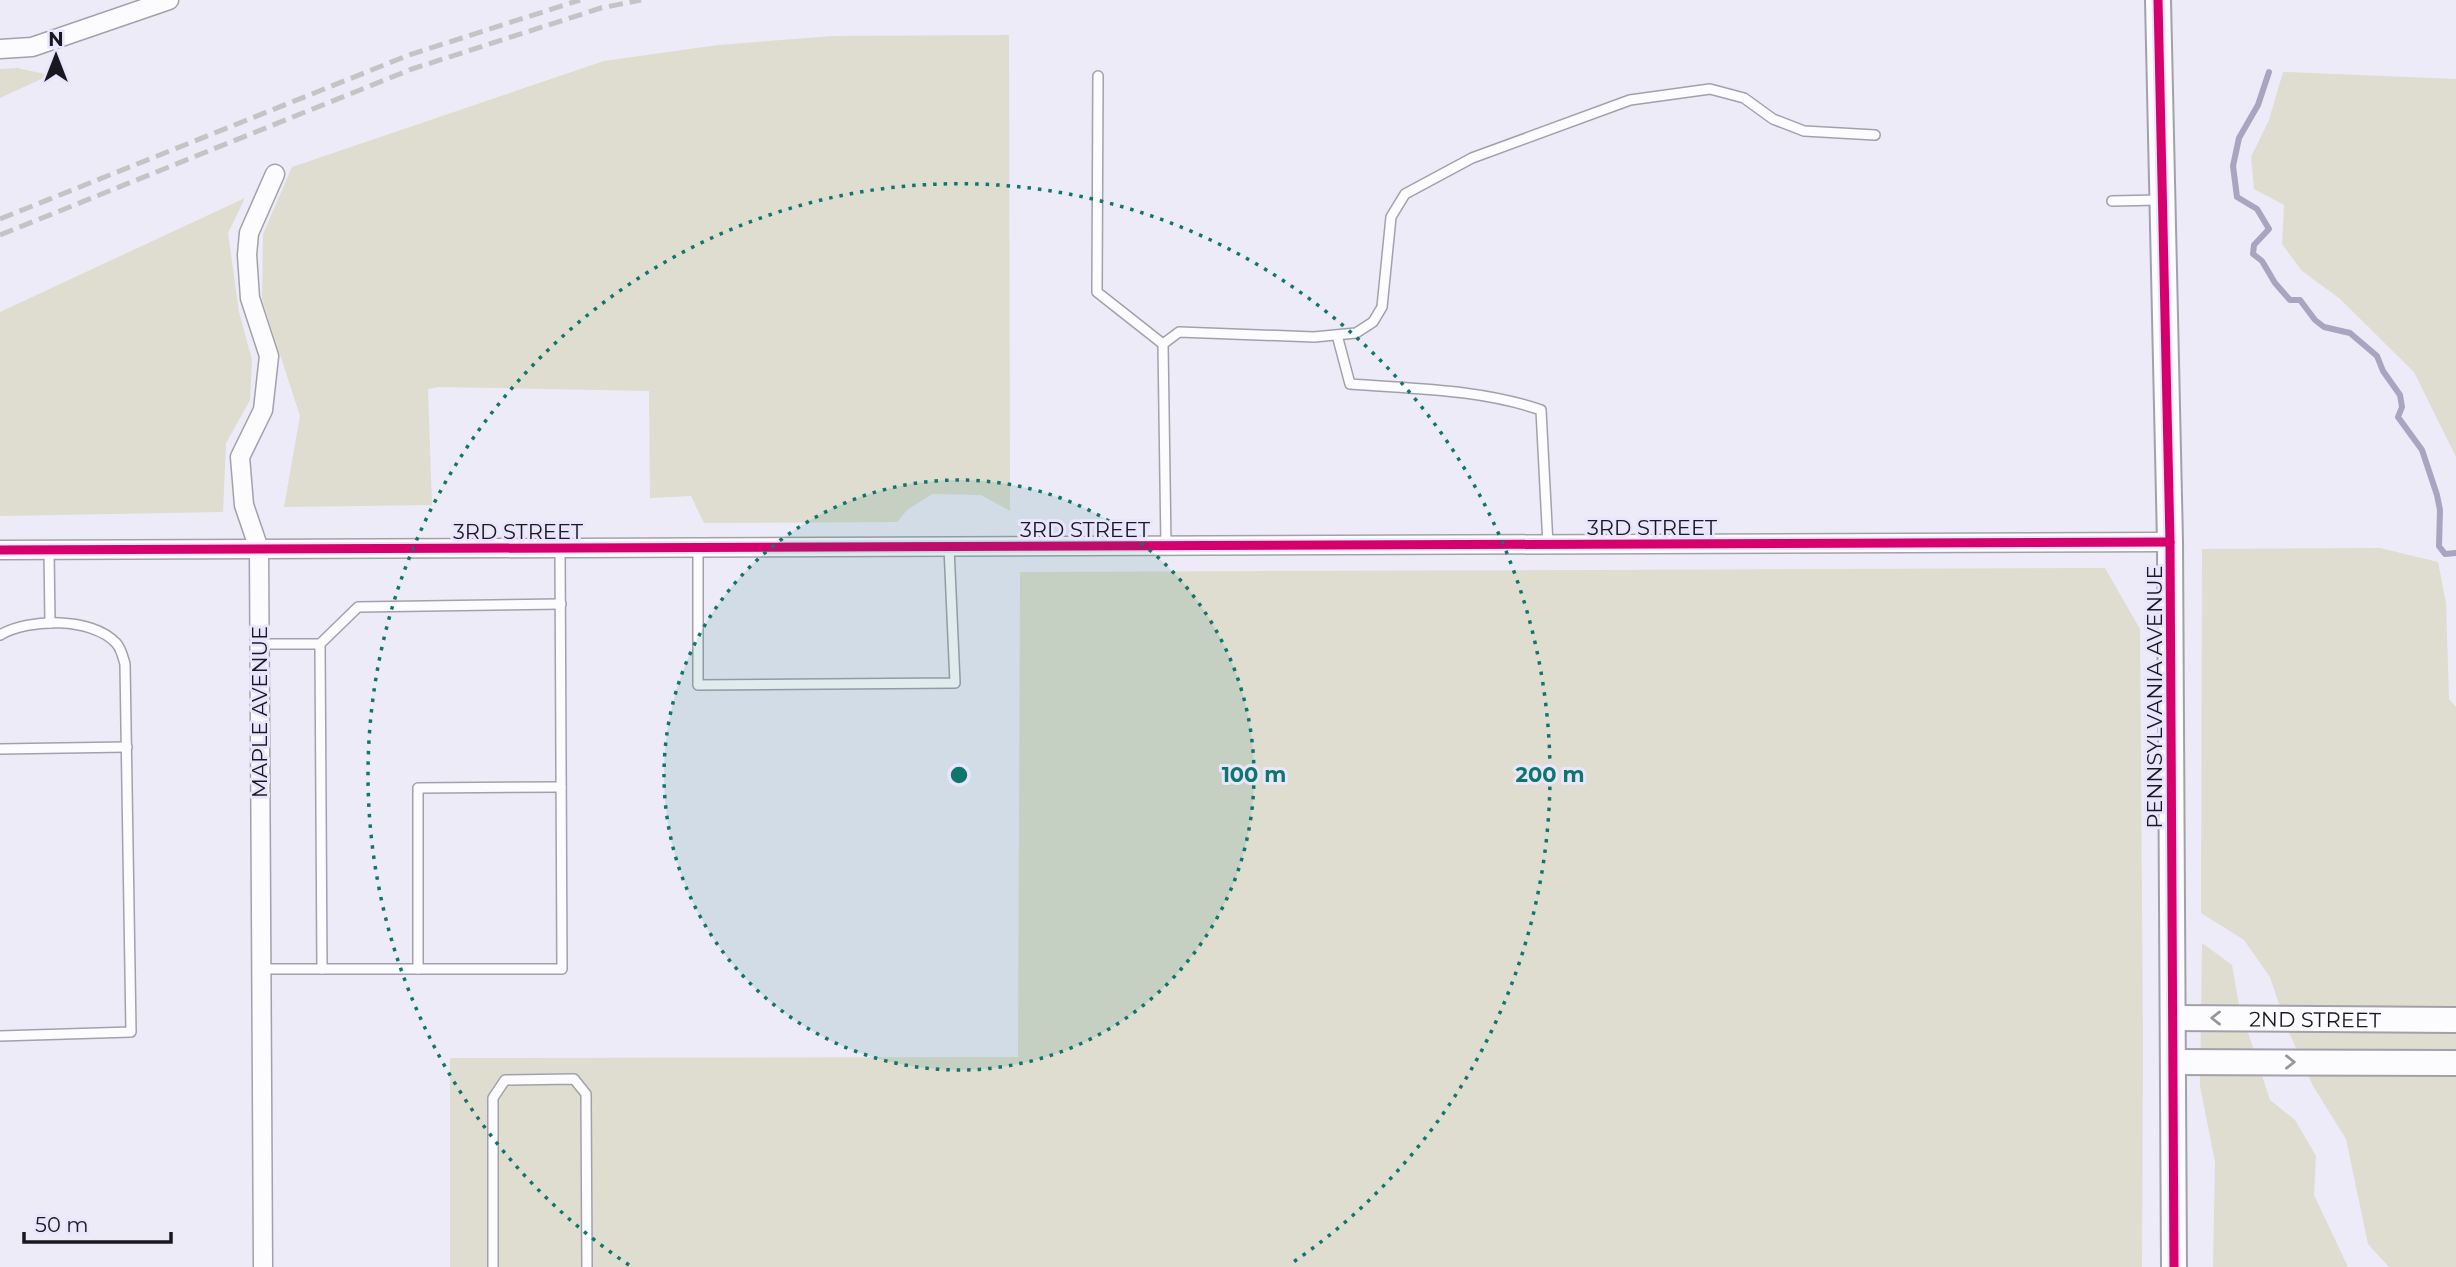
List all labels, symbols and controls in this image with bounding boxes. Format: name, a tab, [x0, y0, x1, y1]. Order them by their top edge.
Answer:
north arrow	[21, 21, 91, 91]
text: N	[48, 28, 64, 51]
street label: 3RD STREET	[1587, 515, 1717, 540]
street label: 3RD STREET	[1020, 517, 1150, 542]
street label: 3RD STREET	[453, 519, 583, 544]
street label: PENNSYLVANIA AVENUE	[2142, 565, 2167, 829]
street label: MAPLE AVENUE	[247, 626, 272, 798]
text: 100 m	[1222, 762, 1286, 787]
text: 200 m	[1516, 762, 1584, 787]
centre of rings	[947, 763, 971, 787]
street label: 2ND STREET	[2249, 1006, 2381, 1032]
one-way arrow	[2211, 1010, 2221, 1026]
one-way arrow	[2285, 1054, 2296, 1070]
scale bar	[24, 1200, 172, 1244]
text: 50 m	[35, 1212, 89, 1237]

